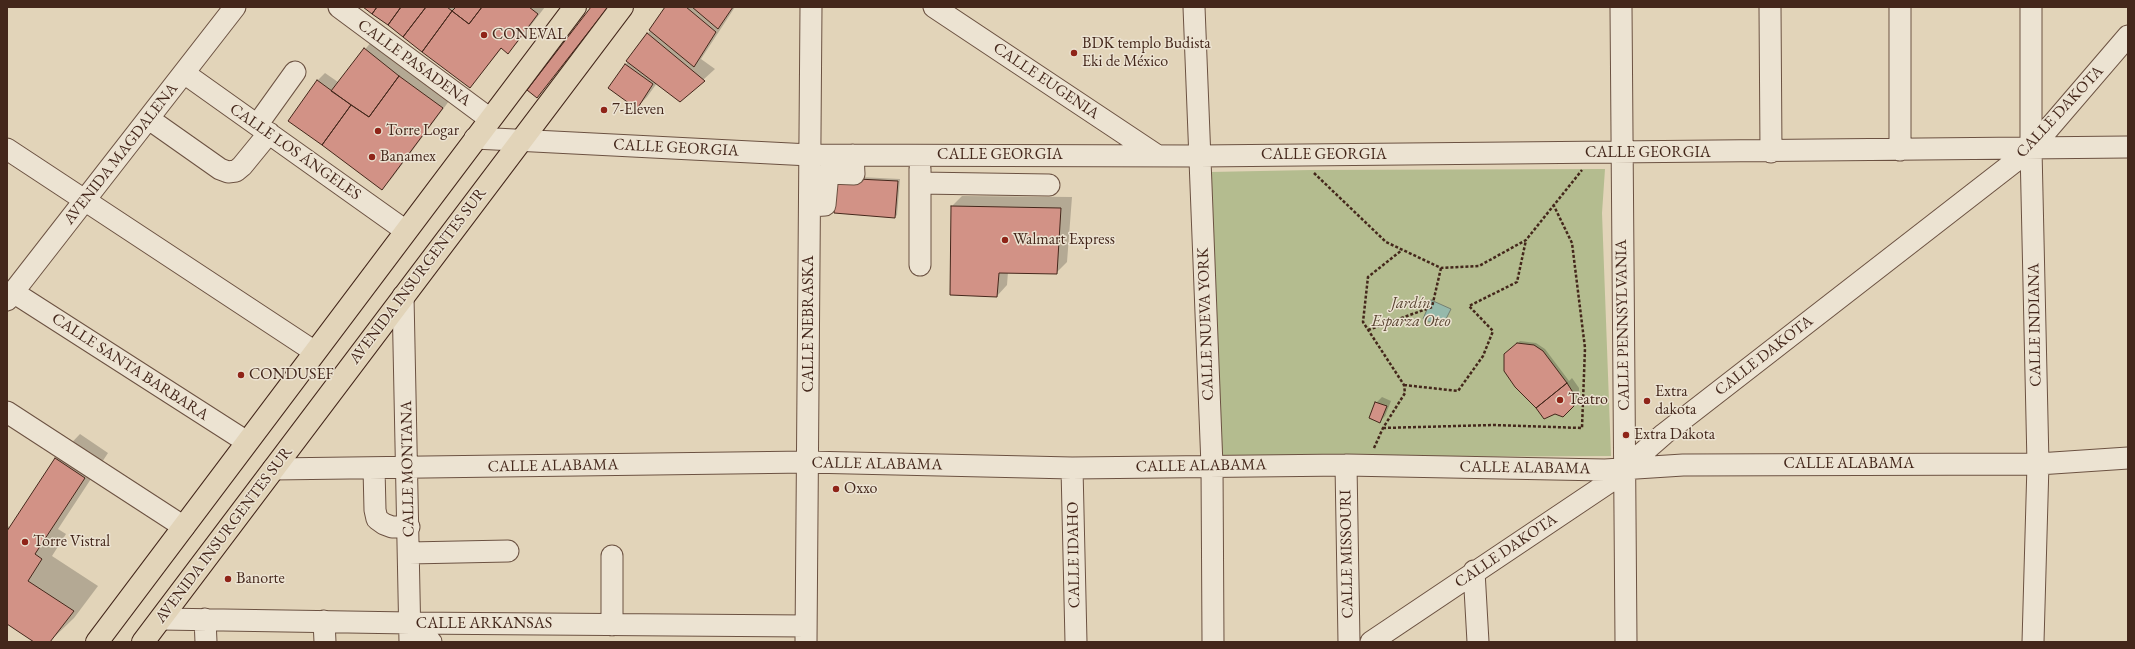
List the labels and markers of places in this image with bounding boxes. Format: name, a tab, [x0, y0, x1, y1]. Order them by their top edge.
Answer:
place label: CONEVAL	[492, 25, 566, 45]
marker: CONEVAL	[479, 30, 489, 40]
place label: BDK templo Budista Eki de México	[1082, 34, 1211, 72]
marker: BDK templo Budista Eki de México	[1069, 48, 1079, 58]
place label: 7-Eleven	[612, 100, 664, 120]
marker: 7-Eleven	[599, 105, 609, 115]
place label: Torre Logar	[386, 121, 459, 141]
marker: Torre Logar	[373, 126, 383, 136]
place label: Banamex	[380, 147, 436, 167]
marker: Banamex	[367, 152, 377, 162]
place label: Walmart Express	[1013, 230, 1115, 250]
marker: Walmart Express	[1000, 235, 1010, 245]
place label: CONDUSEF	[249, 365, 334, 385]
marker: CONDUSEF	[236, 370, 246, 380]
place label: Extra dakota	[1655, 382, 1696, 420]
place label: Teatro	[1568, 390, 1608, 410]
marker: Teatro	[1555, 395, 1565, 405]
marker: Extra dakota	[1642, 396, 1652, 406]
place label: Extra Dakota	[1634, 425, 1715, 445]
marker: Extra Dakota	[1621, 430, 1631, 440]
place label: Oxxo	[844, 479, 877, 499]
marker: Oxxo	[831, 484, 841, 494]
place label: Torre Vistral	[33, 532, 110, 552]
marker: Torre Vistral	[20, 537, 30, 547]
place label: Banorte	[236, 569, 285, 589]
marker: Banorte	[223, 574, 233, 584]

